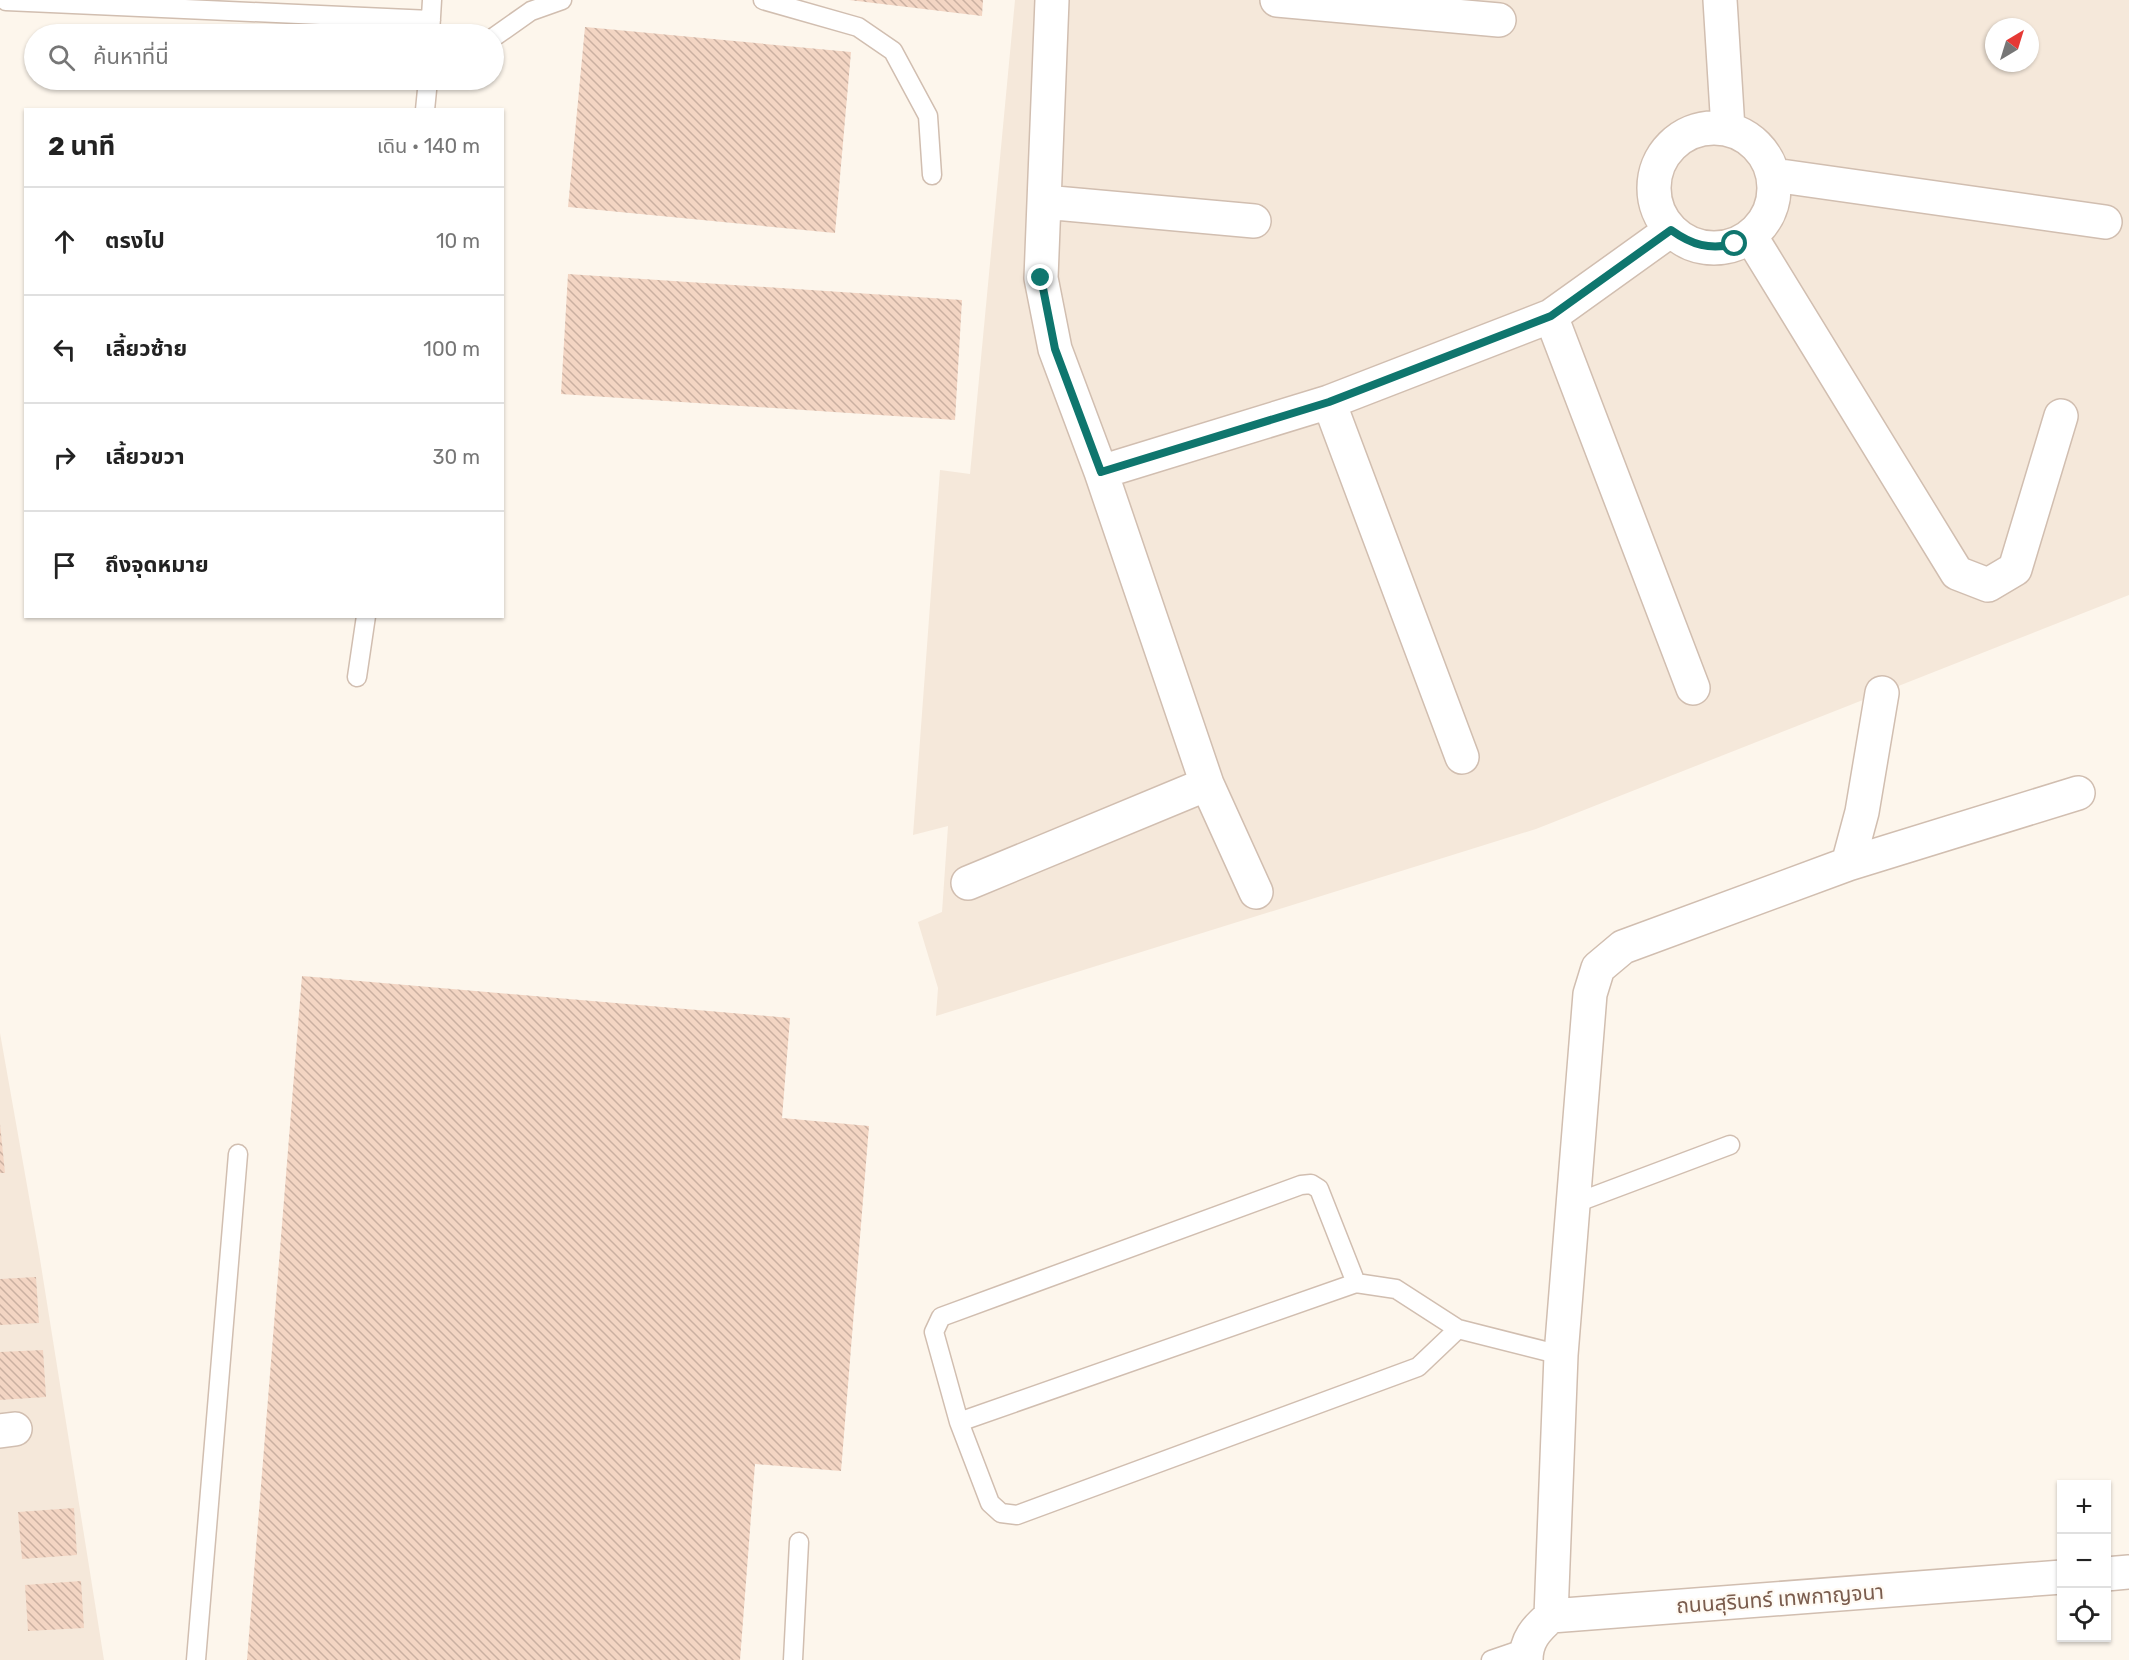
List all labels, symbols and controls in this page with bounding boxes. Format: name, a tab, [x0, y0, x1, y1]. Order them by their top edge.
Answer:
north arrow	[1985, 18, 2039, 72]
search box	[24, 24, 504, 90]
icon: search	[45, 41, 78, 74]
text: ค้นหาที่นี่	[93, 43, 169, 70]
text: 2 นาที	[48, 131, 115, 162]
text: เดิน · 140 m	[377, 134, 480, 158]
icon: ahead	[48, 225, 81, 258]
text: ตรงไป	[105, 227, 165, 254]
text: 10 m	[436, 229, 480, 253]
route start	[1721, 230, 1747, 256]
route end	[1027, 264, 1053, 290]
icon: left	[48, 333, 81, 366]
text: เลี้ยวซ้าย	[105, 335, 187, 362]
text: 100 m	[423, 337, 480, 361]
icon: right	[48, 441, 81, 474]
text: เลี้ยวขวา	[105, 443, 185, 470]
text: 30 m	[433, 445, 480, 469]
icon: arrive	[48, 549, 81, 582]
text: ถึงจุดหมาย	[105, 551, 209, 578]
map controls	[2057, 1480, 2111, 1642]
button: +	[2057, 1480, 2111, 1534]
button: −	[2057, 1534, 2111, 1588]
street label: ถนนสุรินทร์ เทพกาญจนา	[1675, 1579, 1885, 1619]
button: locate	[2057, 1588, 2111, 1642]

